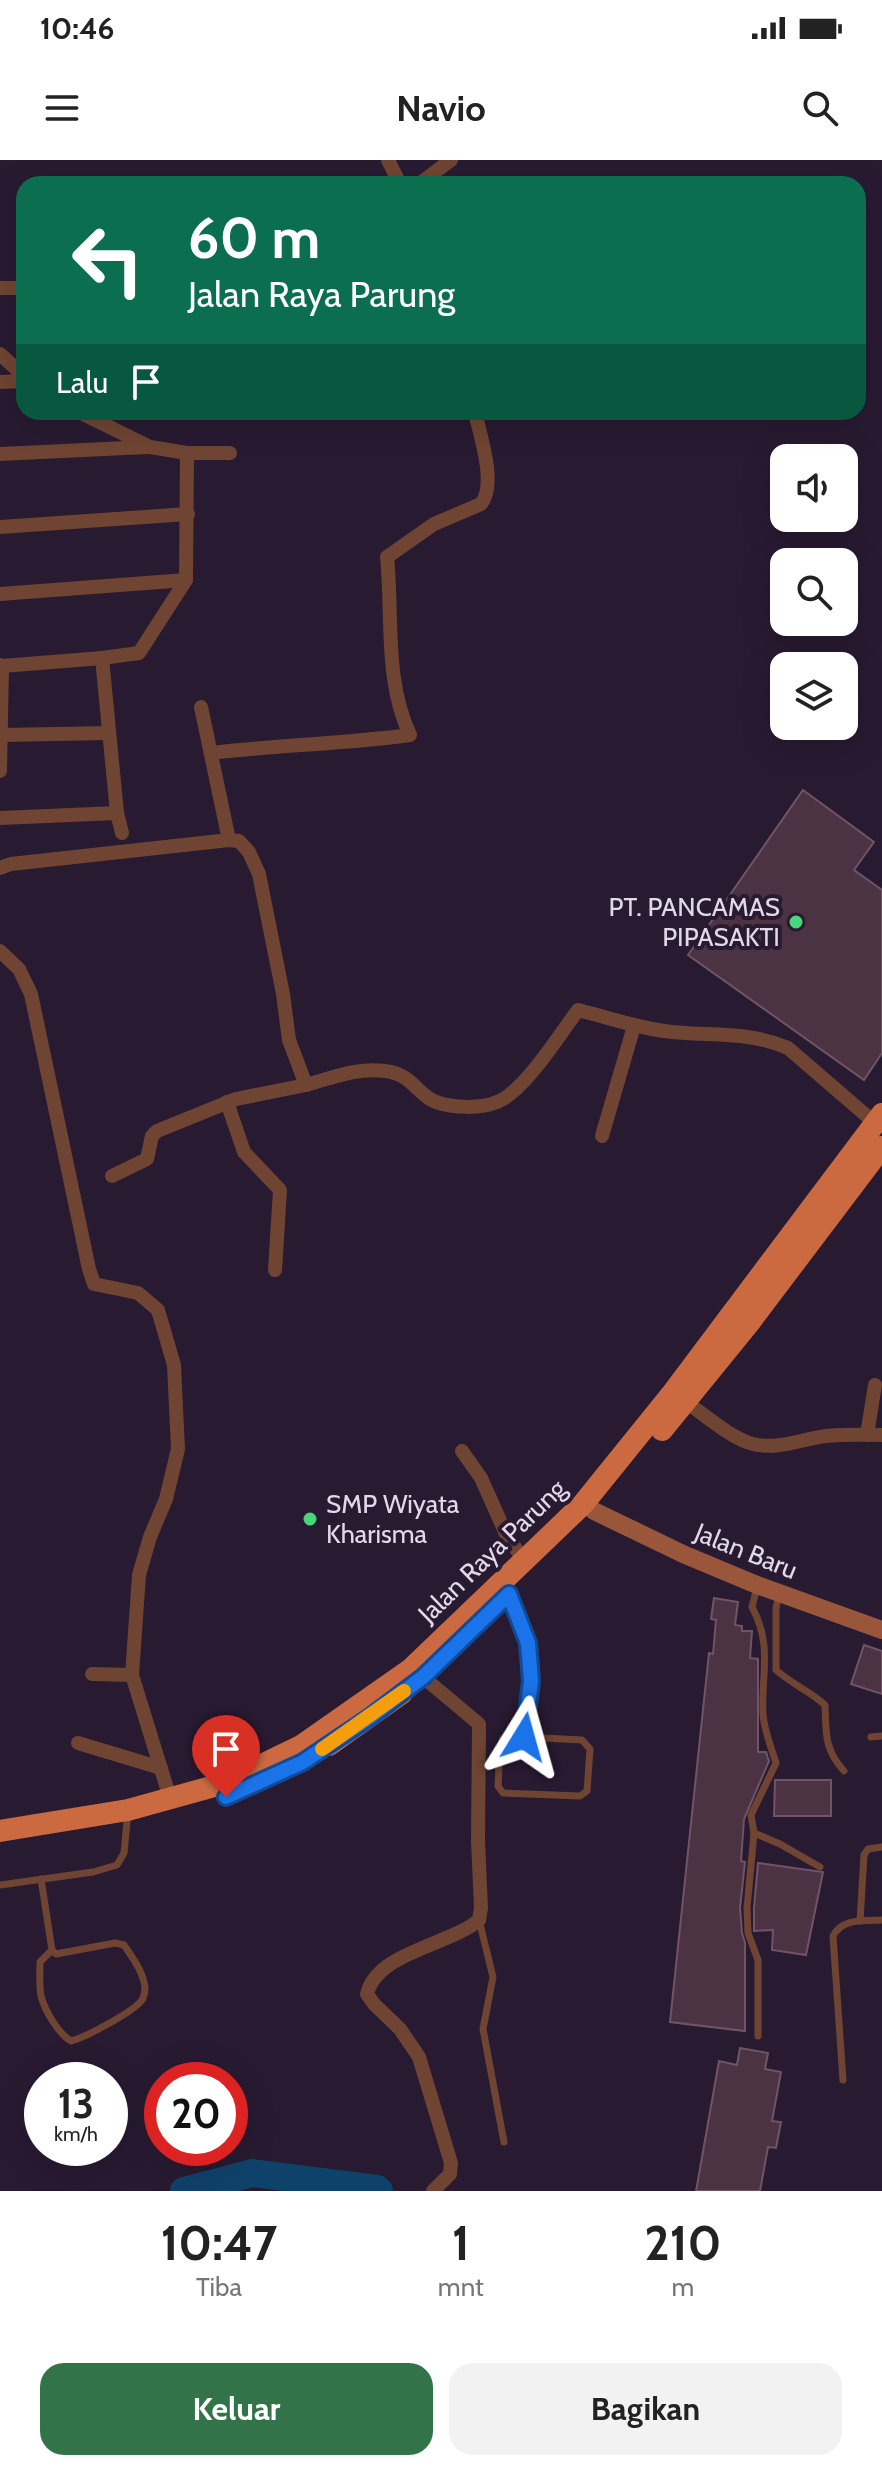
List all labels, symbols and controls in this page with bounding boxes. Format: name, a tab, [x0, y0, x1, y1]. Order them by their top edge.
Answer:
text: 10:46	[40, 10, 114, 47]
icon: menu	[40, 86, 84, 130]
text: Navio	[396, 86, 486, 130]
icon: search	[798, 86, 842, 130]
text: 60 m	[188, 204, 320, 272]
icon: left	[56, 208, 160, 312]
text: Jalan Raya Parung	[188, 272, 455, 316]
icon: arrive	[124, 360, 168, 404]
text: Lalu	[56, 364, 108, 401]
map controls	[770, 444, 858, 740]
button: sound	[770, 444, 858, 532]
button: search	[770, 548, 858, 636]
button: layers	[770, 652, 858, 740]
place label: PT. PANCAMAS PIPASAKTI	[609, 891, 780, 953]
marker: PT. PANCAMAS PIPASAKTI	[787, 913, 805, 931]
street label: Jalan Raya Parung	[411, 1472, 573, 1630]
place label: SMP Wiyata Kharisma	[326, 1488, 460, 1550]
marker: SMP Wiyata Kharisma	[301, 1510, 319, 1528]
street label: Jalan Baru	[689, 1516, 802, 1586]
position arrow	[482, 1695, 566, 1779]
pin	[192, 1715, 260, 1797]
icon: arrive	[204, 1727, 248, 1771]
speed limit sign: 20	[144, 2062, 248, 2166]
text: 13	[58, 2079, 94, 2128]
text: km/h	[54, 2122, 98, 2146]
text: 10:47	[161, 2214, 277, 2272]
text: 1	[452, 2214, 470, 2272]
text: 210	[644, 2214, 721, 2272]
text: Tiba	[196, 2271, 242, 2303]
text: mnt	[438, 2271, 484, 2303]
text: m	[671, 2271, 694, 2303]
button: Keluar	[40, 2363, 433, 2455]
button: Bagikan	[449, 2363, 842, 2455]

